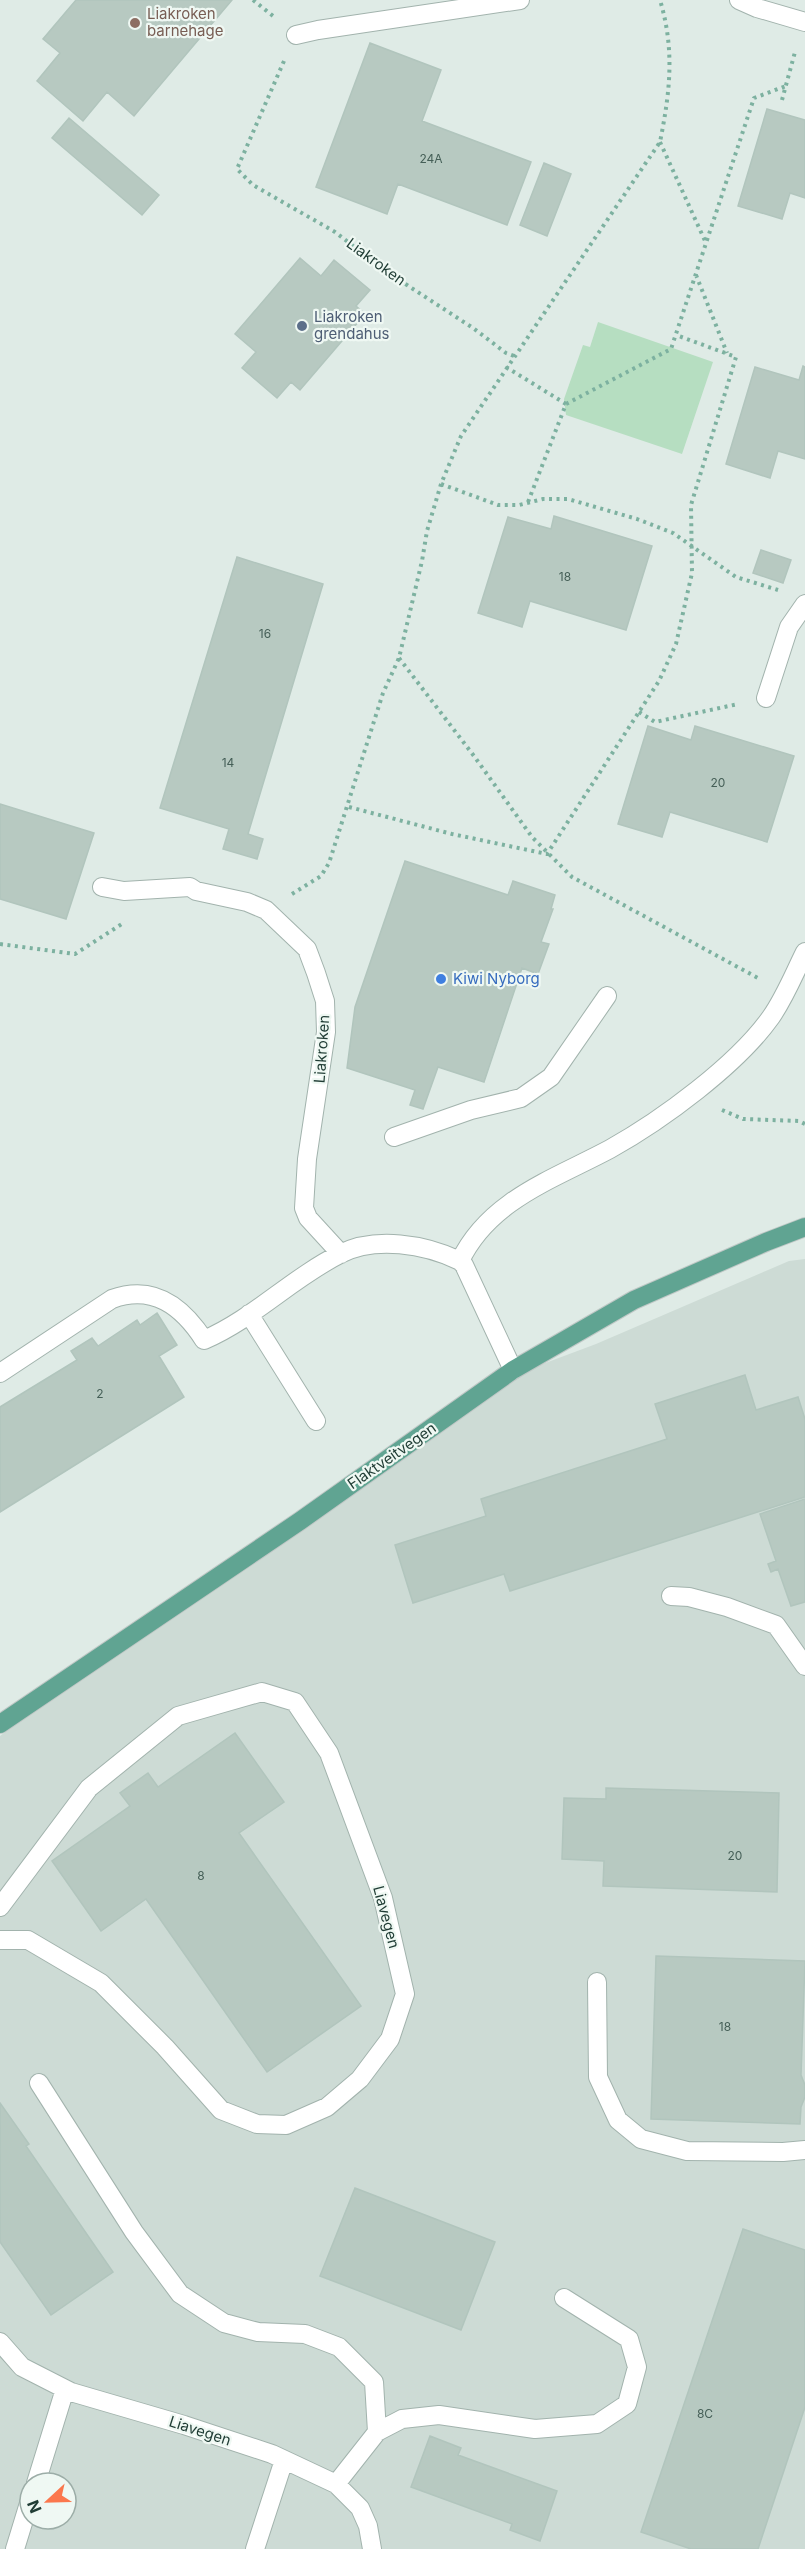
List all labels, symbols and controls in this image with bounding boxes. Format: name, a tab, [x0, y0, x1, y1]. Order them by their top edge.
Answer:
place label: Liakroken barnehage	[147, 4, 223, 40]
marker: Liakroken barnehage	[128, 16, 142, 30]
house number: 24A	[419, 151, 443, 166]
street label: Liakroken	[343, 234, 410, 289]
place label: Liakroken grendahus	[314, 307, 390, 343]
marker: Liakroken grendahus	[295, 319, 309, 333]
house number: 18	[559, 569, 571, 584]
house number: 16	[259, 626, 271, 641]
house number: 14	[222, 755, 235, 770]
house number: 20	[711, 775, 725, 790]
place label: Kiwi Nyborg	[453, 969, 540, 988]
marker: Kiwi Nyborg	[434, 972, 448, 986]
street label: Liakroken	[310, 1014, 333, 1084]
house number: 2	[96, 1386, 104, 1401]
street label: Flaktveitvegen	[344, 1418, 440, 1493]
house number: 20	[728, 1848, 742, 1863]
house number: 8	[197, 1868, 205, 1883]
street label: Liavegen	[369, 1883, 404, 1950]
house number: 18	[719, 2019, 731, 2034]
house number: 8C	[697, 2406, 713, 2421]
street label: Liavegen	[167, 2412, 234, 2449]
north arrow	[18, 2471, 78, 2531]
text: N	[23, 2497, 46, 2516]

